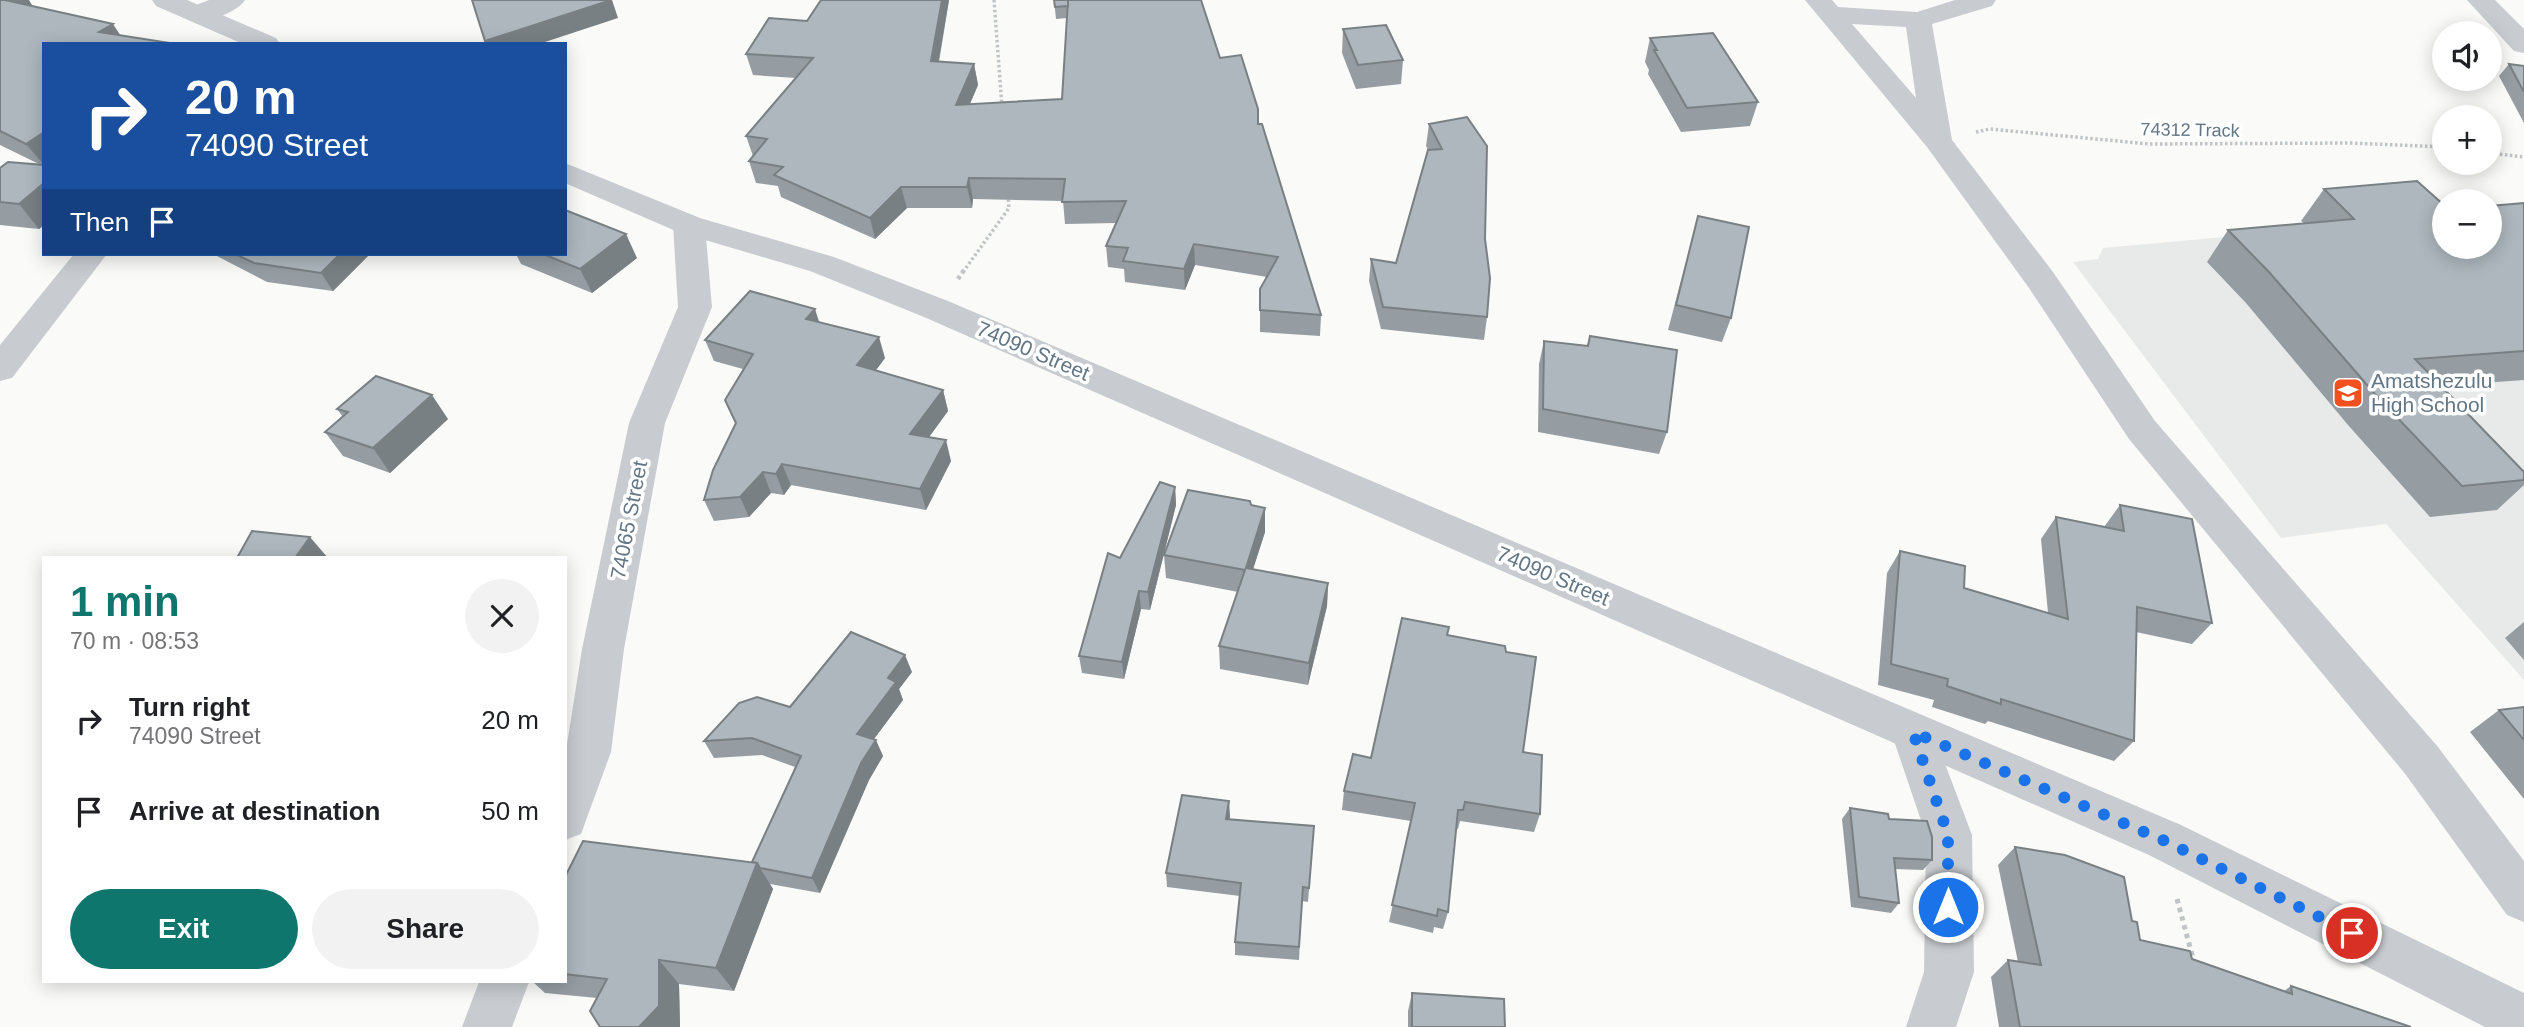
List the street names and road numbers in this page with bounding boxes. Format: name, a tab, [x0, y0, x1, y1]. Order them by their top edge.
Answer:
street label: 74312 Track	[2140, 119, 2241, 141]
street label: 74090 Street	[973, 316, 1093, 385]
street label: 74065 Street	[606, 459, 651, 581]
street label: 74090 Street	[1493, 541, 1613, 610]

